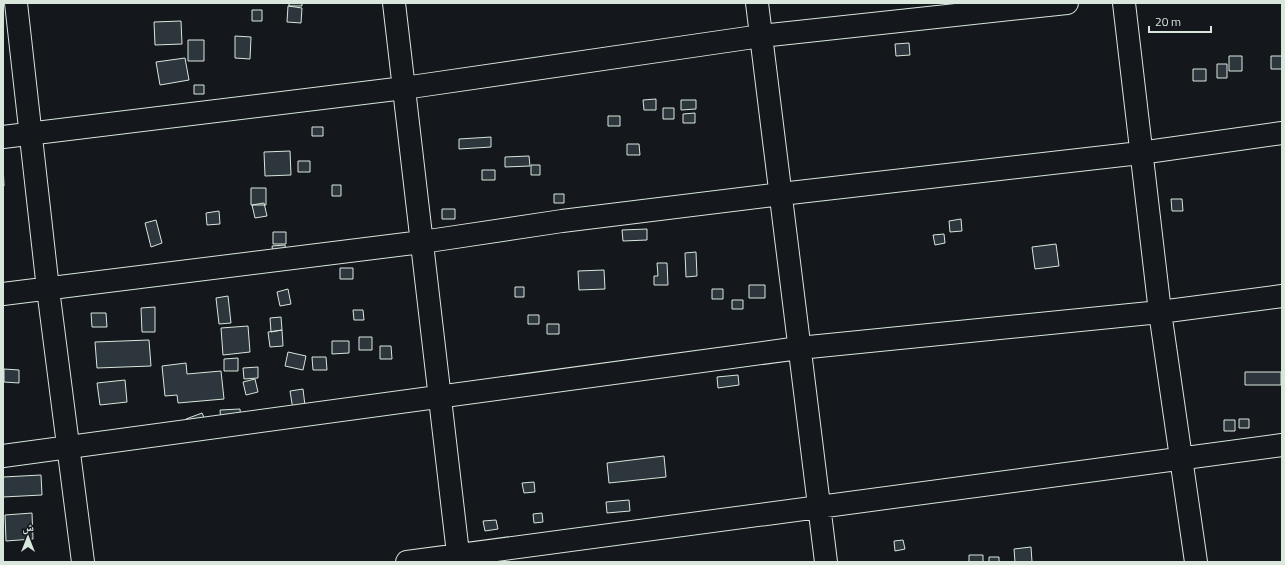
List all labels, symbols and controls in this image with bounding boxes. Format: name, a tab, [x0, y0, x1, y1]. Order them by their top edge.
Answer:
scale bar	[1149, 8, 1211, 34]
text: 20 m	[1155, 12, 1181, 31]
north arrow	[8, 517, 48, 557]
text: ش	[22, 519, 34, 535]

